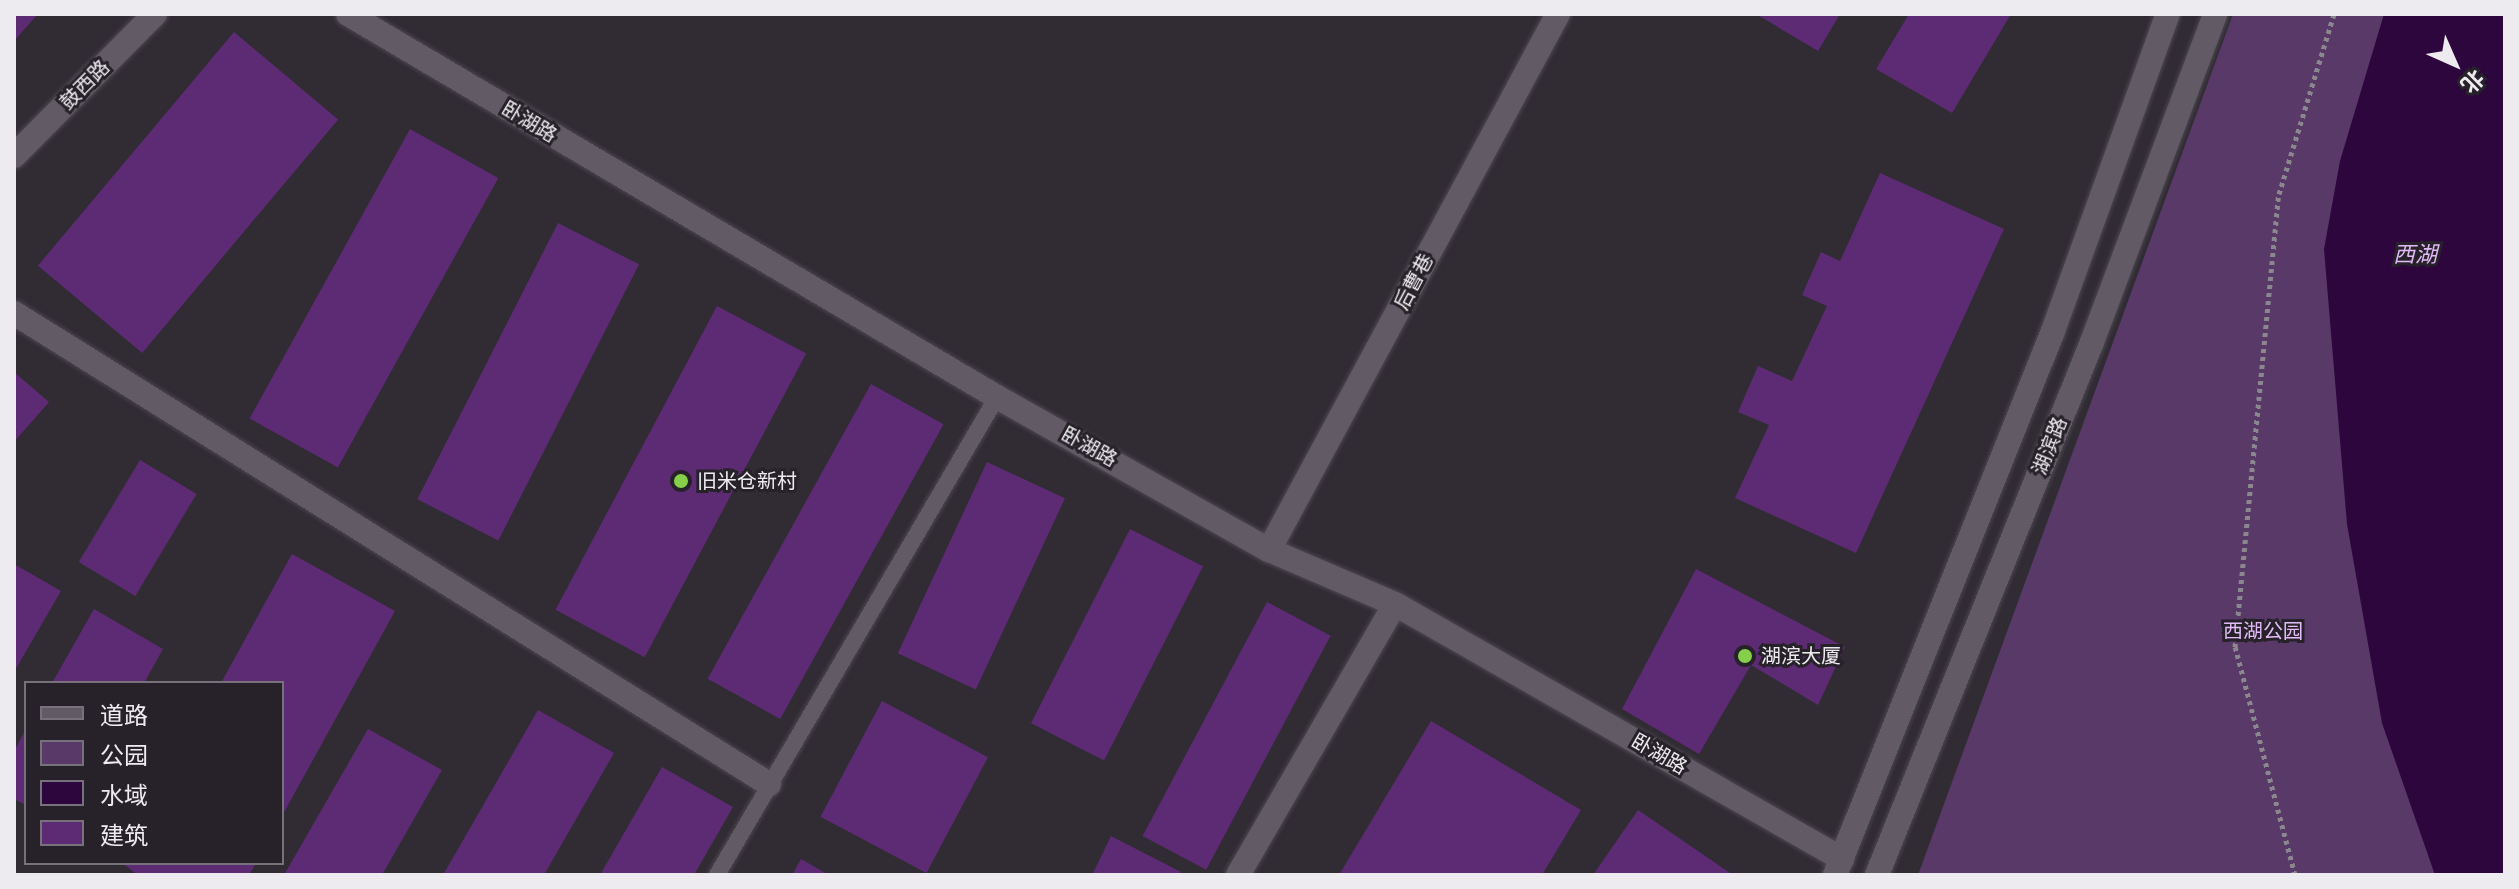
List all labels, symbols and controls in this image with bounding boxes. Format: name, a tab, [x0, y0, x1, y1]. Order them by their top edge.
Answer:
north arrow	[2415, 24, 2495, 104]
street label: 鼓西路	[55, 55, 115, 115]
text: 北	[2455, 64, 2490, 99]
street label: 卧湖路	[497, 96, 561, 148]
water label: 西湖	[2393, 242, 2437, 268]
street label: 后曹巷	[1389, 250, 1439, 314]
street label: 湖滨路	[2028, 414, 2072, 478]
street label: 卧湖路	[1057, 422, 1121, 472]
place label: 旧米仓新村	[697, 469, 797, 493]
marker: 旧米仓新村	[672, 472, 690, 490]
park label: 西湖公园	[2223, 619, 2303, 643]
place label: 湖滨大厦	[1761, 644, 1841, 668]
marker: 湖滨大厦	[1736, 647, 1754, 665]
legend	[24, 681, 284, 865]
text: 道路	[100, 702, 148, 730]
street label: 卧湖路	[1627, 729, 1691, 779]
text: 公园	[100, 742, 148, 770]
text: 水域	[100, 782, 148, 810]
text: 建筑	[100, 822, 148, 850]

